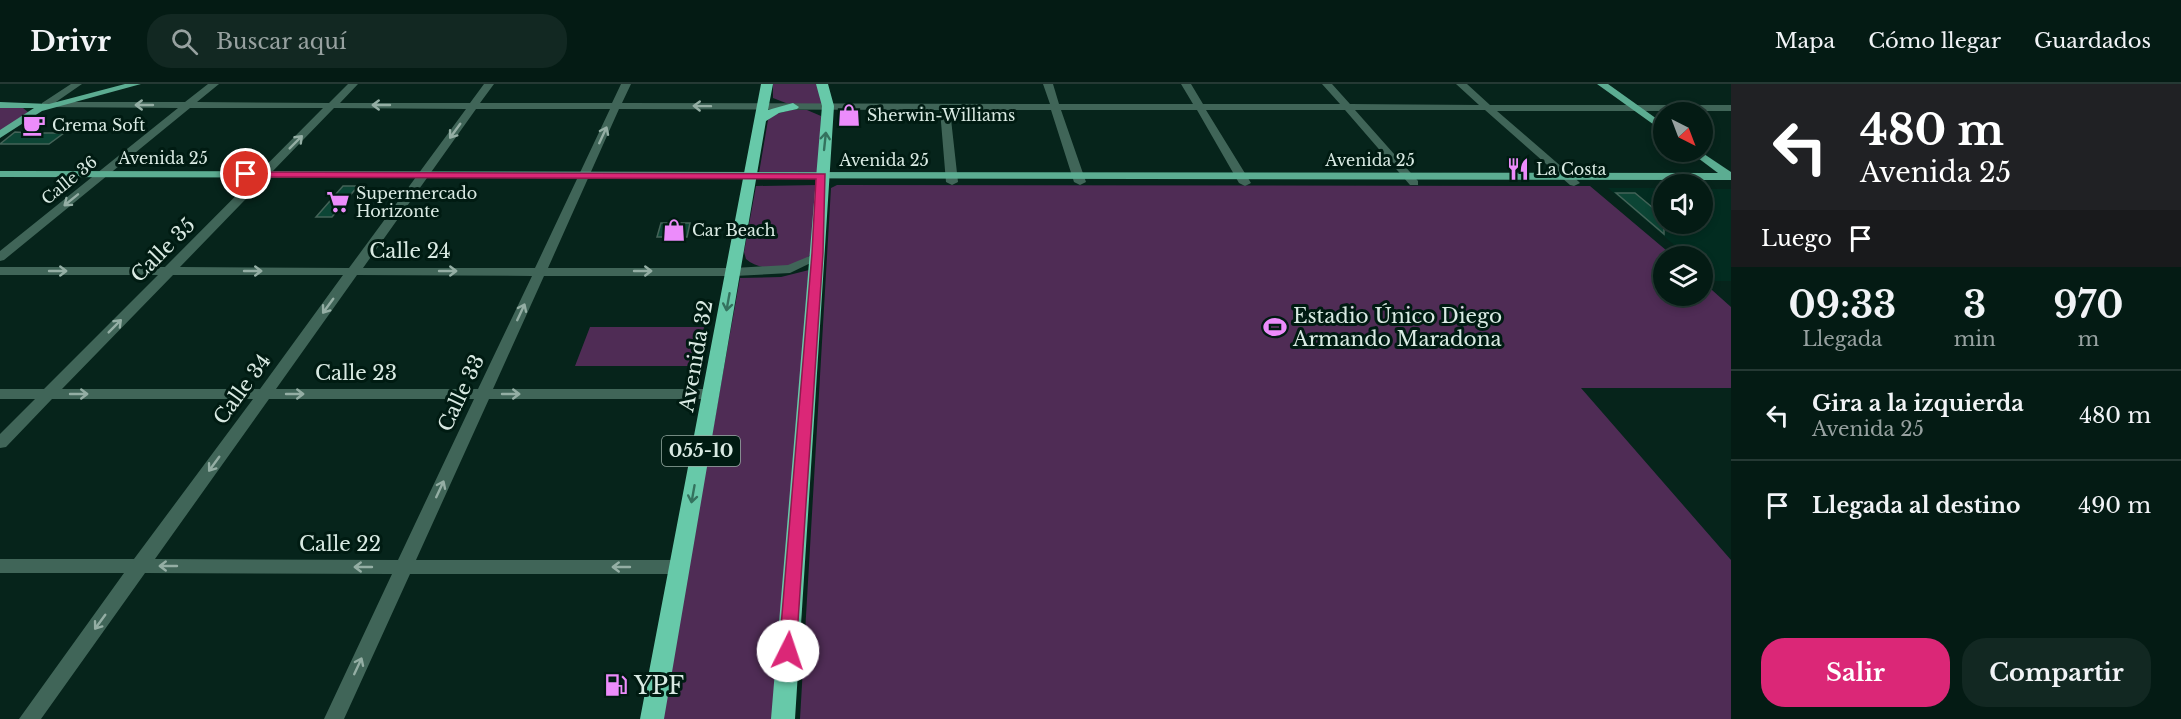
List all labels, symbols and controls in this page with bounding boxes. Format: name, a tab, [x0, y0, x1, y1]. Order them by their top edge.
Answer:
search box	[147, 14, 567, 68]
text: Drivr	[30, 24, 111, 59]
icon: search	[168, 25, 201, 58]
text: Buscar aquí	[216, 28, 346, 55]
text: Mapa	[1775, 28, 1835, 54]
text: Cómo llegar	[1868, 28, 2001, 54]
text: Guardados	[2034, 28, 2151, 54]
one-way arrow	[135, 99, 155, 111]
one-way arrow	[372, 99, 392, 111]
one-way arrow	[693, 100, 713, 112]
shop icon: Sherwin-Williams	[836, 102, 862, 128]
north arrow	[1653, 102, 1713, 162]
map controls	[1653, 102, 1713, 306]
text: 480 m	[1860, 104, 2004, 156]
place label: Sherwin-Williams	[867, 105, 1015, 125]
icon: left	[1761, 108, 1839, 186]
cafe icon: Crema Soft	[21, 112, 47, 138]
place label: Crema Soft	[52, 115, 145, 135]
one-way arrow	[449, 123, 461, 139]
one-way arrow	[597, 126, 609, 144]
one-way arrow	[820, 131, 831, 151]
one-way arrow	[288, 135, 303, 150]
street label: Avenida 25	[117, 148, 208, 168]
pin	[220, 148, 271, 199]
street label: Avenida 25	[838, 150, 929, 170]
street label: Avenida 25	[1324, 150, 1415, 170]
street label: Calle 36	[37, 151, 101, 209]
restaurant icon: La Costa	[1505, 156, 1531, 182]
text: Avenida 25	[1860, 156, 2011, 189]
icon: arrive	[229, 157, 262, 190]
place label: La Costa	[1536, 159, 1607, 179]
button: sound	[1653, 174, 1713, 234]
place label: Supermercado Horizonte	[356, 183, 477, 221]
supermarket icon: Supermercado Horizonte	[325, 189, 351, 215]
one-way arrow	[64, 193, 79, 207]
street label: Calle 35	[126, 213, 200, 287]
shop icon: Car Beach	[661, 217, 687, 243]
place label: Car Beach	[692, 220, 775, 240]
icon: arrive	[1844, 222, 1877, 255]
text: Luego	[1761, 225, 1832, 252]
street label: Calle 24	[369, 239, 451, 263]
button: layers	[1653, 246, 1713, 306]
one-way arrow	[48, 265, 68, 277]
one-way arrow	[243, 265, 263, 277]
one-way arrow	[438, 265, 458, 277]
one-way arrow	[633, 265, 653, 277]
text: 09:33	[1789, 283, 1896, 328]
text: 3	[1963, 283, 1986, 328]
text: 970	[2053, 283, 2123, 328]
one-way arrow	[722, 292, 733, 311]
one-way arrow	[322, 298, 334, 314]
street label: Avenida 32	[674, 298, 718, 415]
one-way arrow	[516, 303, 528, 321]
place label: Estadio Único Diego Armando Maradona	[1292, 303, 1502, 351]
sports icon: Estadio Único Diego Armando Maradona	[1262, 314, 1288, 340]
one-way arrow	[107, 319, 122, 334]
text: Llegada	[1802, 327, 1882, 351]
text: min	[1954, 327, 1996, 351]
text: m	[2078, 327, 2099, 351]
street label: Calle 34	[208, 349, 276, 429]
street label: Calle 33	[433, 351, 489, 435]
street label: Calle 23	[315, 361, 397, 385]
one-way arrow	[69, 388, 89, 400]
one-way arrow	[285, 388, 305, 400]
one-way arrow	[501, 388, 521, 400]
text: Gira a la izquierda	[1812, 390, 2024, 417]
icon: left	[1761, 399, 1794, 432]
text: 480 m	[2079, 402, 2151, 429]
text: Avenida 25	[1812, 417, 1924, 441]
road number: 055-10	[662, 436, 740, 466]
one-way arrow	[208, 456, 220, 472]
one-way arrow	[434, 480, 446, 498]
one-way arrow	[687, 484, 698, 503]
icon: arrive	[1761, 489, 1794, 522]
text: Llegada al destino	[1812, 492, 2021, 519]
text: 490 m	[2078, 492, 2151, 519]
street label: Calle 22	[299, 532, 381, 556]
one-way arrow	[158, 560, 178, 572]
one-way arrow	[353, 561, 373, 573]
one-way arrow	[611, 561, 631, 573]
one-way arrow	[93, 614, 106, 630]
position arrow	[756, 619, 820, 683]
button: Salir	[1761, 638, 1950, 707]
button: Compartir	[1962, 638, 2151, 707]
one-way arrow	[353, 657, 364, 675]
place label: YPF	[633, 671, 684, 700]
fuel station icon: YPF	[603, 672, 629, 698]

